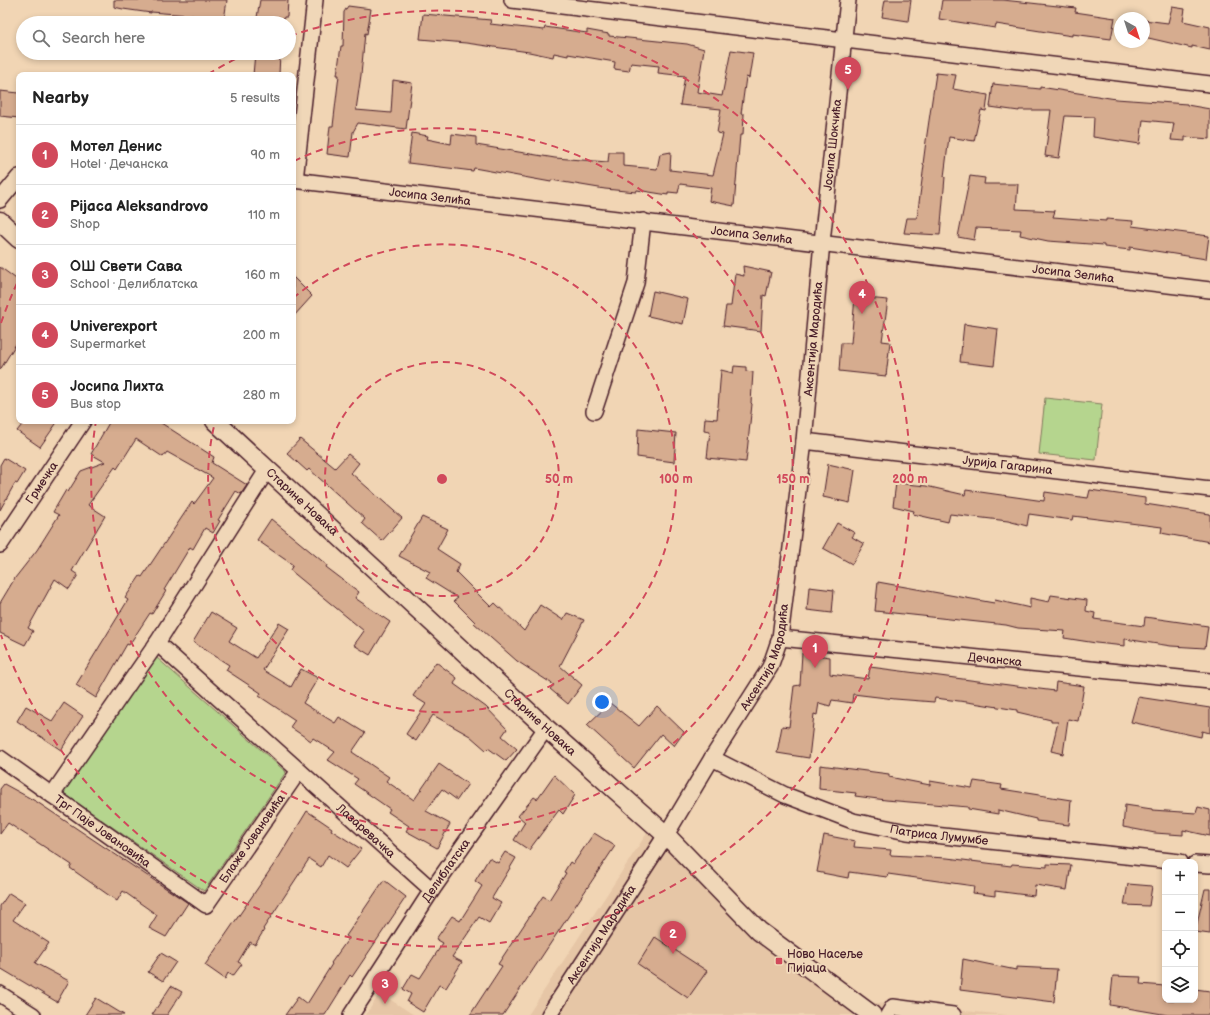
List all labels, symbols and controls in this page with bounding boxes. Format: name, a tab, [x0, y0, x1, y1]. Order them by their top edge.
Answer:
north arrow	[1114, 12, 1150, 48]
search box	[16, 16, 296, 60]
icon: search	[30, 27, 52, 49]
text: Search here	[62, 29, 145, 48]
pin: 5	[835, 57, 861, 90]
text: Nearby	[32, 88, 89, 108]
text: 5 results	[230, 90, 280, 106]
street label: Јосипа Шокчића	[821, 98, 845, 191]
text: Мотел Денис	[70, 137, 162, 156]
text: 1	[42, 147, 48, 163]
text: 90 m	[251, 147, 280, 163]
text: Hotel · Дечанска	[70, 156, 168, 172]
street label: Јосипа Зелића	[388, 185, 472, 209]
text: Pijaca Aleksandrovo	[70, 197, 208, 216]
text: 2	[41, 207, 49, 223]
text: 110 m	[248, 207, 280, 223]
text: Shop	[70, 216, 100, 232]
street label: Јосипа Зелића	[710, 223, 793, 248]
text: ОШ Свети Сава	[70, 257, 182, 276]
street label: Јосипа Зелића	[1032, 262, 1115, 286]
text: 3	[41, 267, 49, 283]
text: 160 m	[245, 267, 280, 283]
text: School · Делиблатска	[70, 276, 198, 292]
street label: Аксентија Мародића	[801, 281, 826, 398]
pin: 4	[849, 281, 875, 314]
text: Univerexport	[70, 317, 157, 336]
text: 4	[41, 327, 49, 343]
text: 200 m	[243, 327, 280, 343]
text: Supermarket	[70, 336, 146, 352]
text: Јосипа Лихта	[70, 377, 164, 396]
text: 5	[41, 387, 49, 403]
text: 280 m	[243, 387, 280, 403]
text: Bus stop	[70, 396, 121, 412]
street label: Јурија Гагарина	[962, 453, 1053, 478]
street label: Грмечка	[23, 459, 62, 507]
street label: Старине Новака	[263, 465, 341, 539]
centre of rings	[435, 472, 449, 486]
text: 50 m	[545, 472, 573, 487]
text: 100 m	[659, 472, 693, 487]
text: 150 m	[777, 472, 809, 487]
text: 200 m	[892, 472, 928, 487]
street label: Аксентија Мародића	[737, 603, 792, 714]
pin: 1	[802, 635, 828, 668]
street label: Дечанска	[967, 650, 1023, 670]
street label: Старине Новака	[500, 686, 579, 759]
your location	[592, 692, 612, 712]
street label: Блаже Јовановића	[216, 791, 288, 886]
street label: Трг Паје Јовановића	[51, 792, 153, 871]
street label: Лазаревачка	[332, 800, 398, 861]
street label: Патриса Лумумбе	[888, 822, 989, 849]
street label: Делиблатска	[419, 836, 474, 905]
map controls	[1162, 859, 1198, 1003]
button: +	[1162, 859, 1198, 895]
street label: Аксентија Мародића	[564, 882, 639, 988]
button: −	[1162, 895, 1198, 931]
pin: 2	[660, 921, 686, 954]
button: locate	[1162, 931, 1198, 967]
place label: Ново Насеље Пијаца	[787, 947, 863, 976]
marker: Ново Насеље Пијаца	[774, 956, 784, 966]
button: layers	[1162, 967, 1198, 1003]
pin: 3	[372, 971, 398, 1004]

